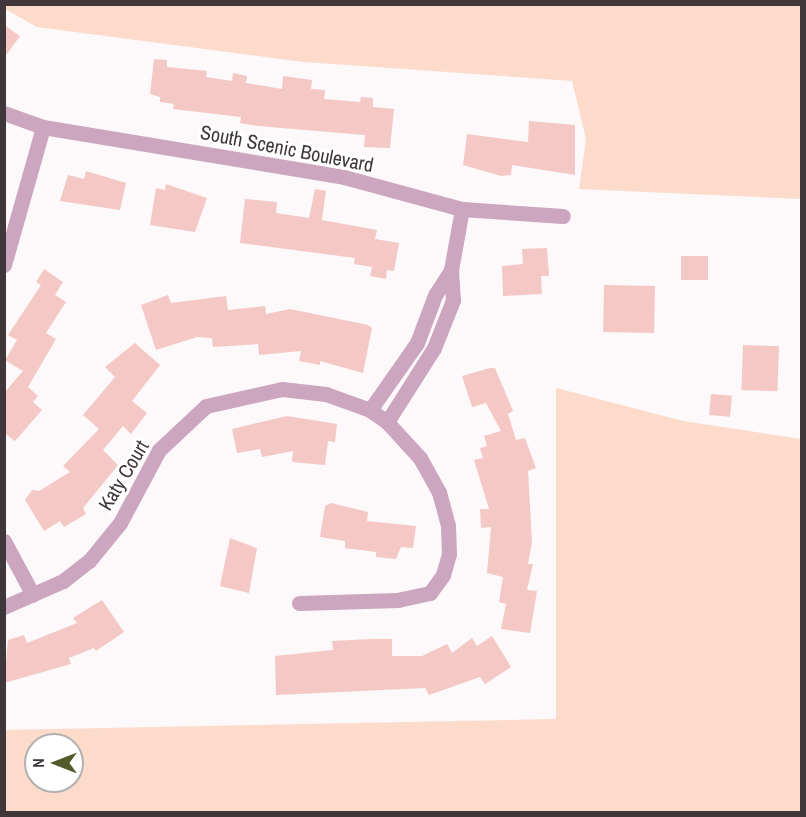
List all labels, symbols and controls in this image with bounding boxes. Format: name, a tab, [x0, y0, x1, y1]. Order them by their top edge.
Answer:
street label: South Scenic Boulevard	[198, 119, 376, 177]
street label: Katy Court	[93, 436, 153, 514]
north arrow	[24, 733, 84, 793]
text: N	[27, 758, 49, 768]

